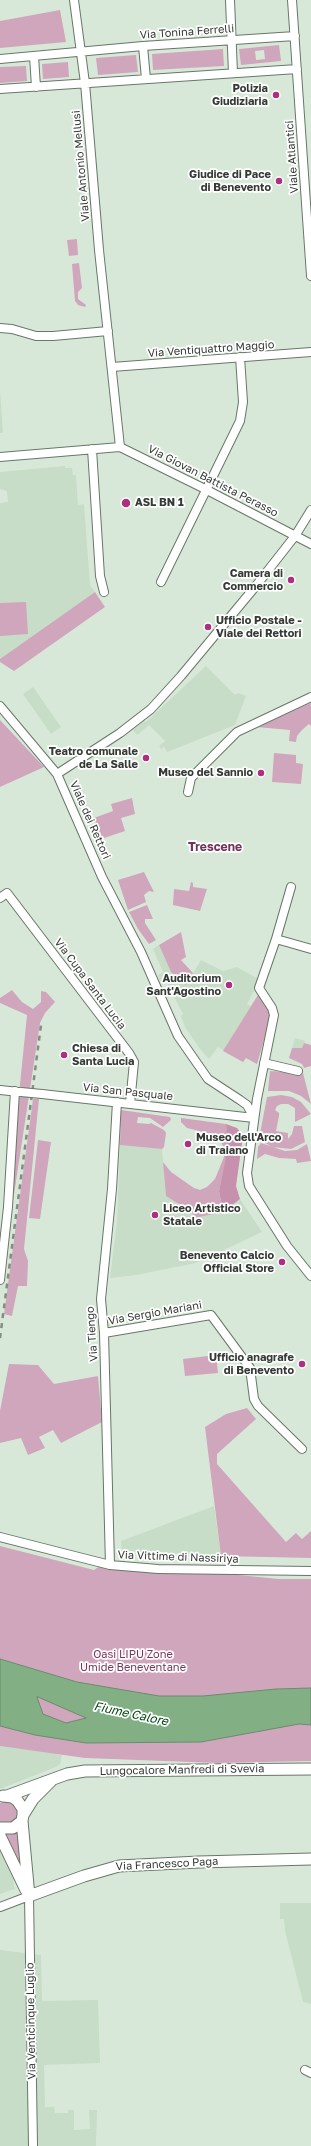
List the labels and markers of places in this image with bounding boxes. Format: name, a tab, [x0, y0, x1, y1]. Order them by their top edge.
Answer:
place label: Polizia Giudiziaria	[212, 82, 268, 108]
marker: Polizia Giudiziaria	[271, 90, 281, 100]
place label: Giudice di Pace di Benevento	[189, 168, 271, 194]
marker: Giudice di Pace di Benevento	[274, 176, 284, 186]
place label: ASL BN 1	[135, 496, 184, 510]
marker: ASL BN 1	[120, 497, 132, 509]
place label: Camera di Commercio	[223, 567, 283, 593]
marker: Camera di Commercio	[286, 575, 296, 585]
place label: Ufficio Postale - Viale dei Rettori	[216, 614, 302, 640]
marker: Ufficio Postale - Viale dei Rettori	[203, 622, 213, 632]
place label: Teatro comunale de La Salle	[49, 745, 138, 771]
marker: Teatro comunale de La Salle	[141, 753, 151, 763]
place label: Museo del Sannio	[158, 766, 253, 780]
marker: Museo del Sannio	[256, 768, 266, 778]
place label: Auditorium Sant'Agostino	[146, 972, 221, 998]
marker: Auditorium Sant'Agostino	[224, 980, 234, 990]
place label: Chiesa di Santa Lucia	[72, 1042, 134, 1068]
marker: Chiesa di Santa Lucia	[59, 1050, 69, 1060]
place label: Museo dell'Arco di Traiano	[196, 1131, 281, 1157]
marker: Museo dell'Arco di Traiano	[183, 1139, 193, 1149]
place label: Liceo Artistico Statale	[163, 1202, 241, 1228]
marker: Liceo Artistico Statale	[150, 1210, 160, 1220]
place label: Benevento Calcio Official Store	[180, 1249, 274, 1275]
marker: Benevento Calcio Official Store	[277, 1257, 287, 1267]
place label: Ufficio anagrafe di Benevento	[209, 1351, 294, 1377]
marker: Ufficio anagrafe di Benevento	[297, 1359, 307, 1369]

